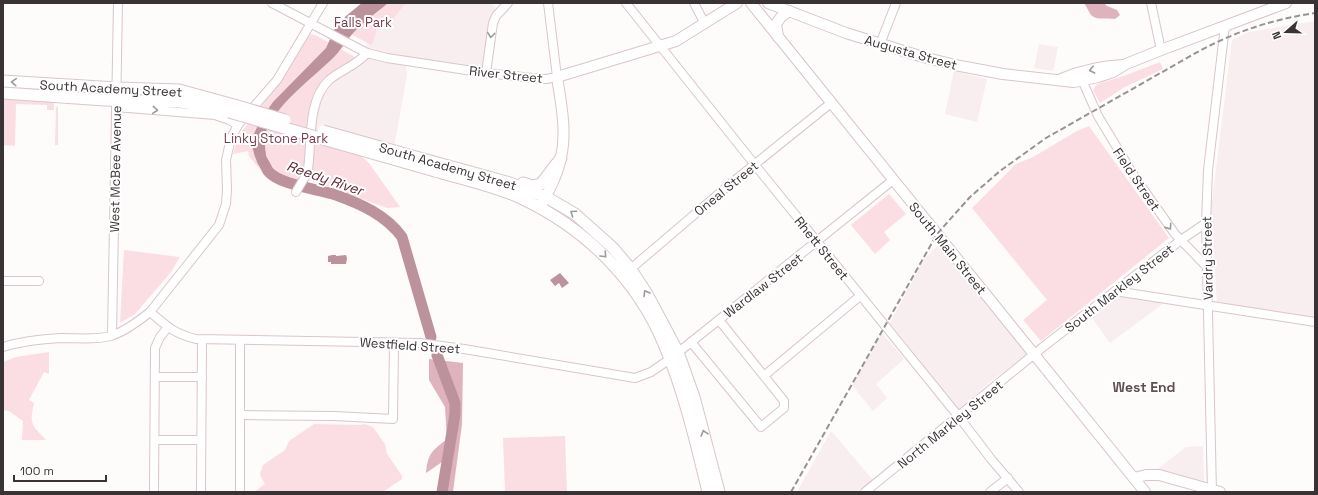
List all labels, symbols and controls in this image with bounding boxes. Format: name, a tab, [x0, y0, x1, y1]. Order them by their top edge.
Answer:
north arrow	[1266, 12, 1306, 52]
park label: Falls Park	[334, 14, 392, 31]
text: N	[1269, 30, 1284, 41]
street label: Augusta Street	[863, 31, 959, 74]
one-way arrow	[487, 32, 496, 38]
street label: River Street	[468, 62, 544, 87]
one-way arrow	[1089, 65, 1095, 73]
street label: South Academy Street	[39, 76, 183, 101]
one-way arrow	[11, 78, 17, 87]
street label: West McBee Avenue	[106, 105, 125, 233]
one-way arrow	[152, 106, 158, 115]
park label: Linky Stone Park	[224, 130, 328, 147]
street label: South Academy Street	[377, 139, 519, 194]
street label: Field Street	[1109, 144, 1164, 214]
water label: Reedy River	[284, 157, 367, 200]
street label: Oneal Street	[691, 157, 762, 220]
street label: South Main Street	[905, 199, 990, 298]
one-way arrow	[570, 210, 577, 218]
street label: Rhett Street	[791, 213, 852, 284]
street label: Vardry Street	[1198, 216, 1217, 300]
one-way arrow	[1164, 223, 1172, 230]
street label: South Markley Street	[1061, 241, 1177, 336]
street label: Wardlaw Street	[720, 249, 806, 322]
one-way arrow	[599, 250, 607, 258]
one-way arrow	[643, 290, 651, 297]
street label: Westfield Street	[359, 334, 461, 357]
street label: North Markley Street	[894, 376, 1007, 472]
district label: West End	[1112, 378, 1176, 396]
one-way arrow	[700, 430, 709, 437]
scale bar	[14, 457, 106, 483]
text: 100 m	[20, 463, 54, 479]

